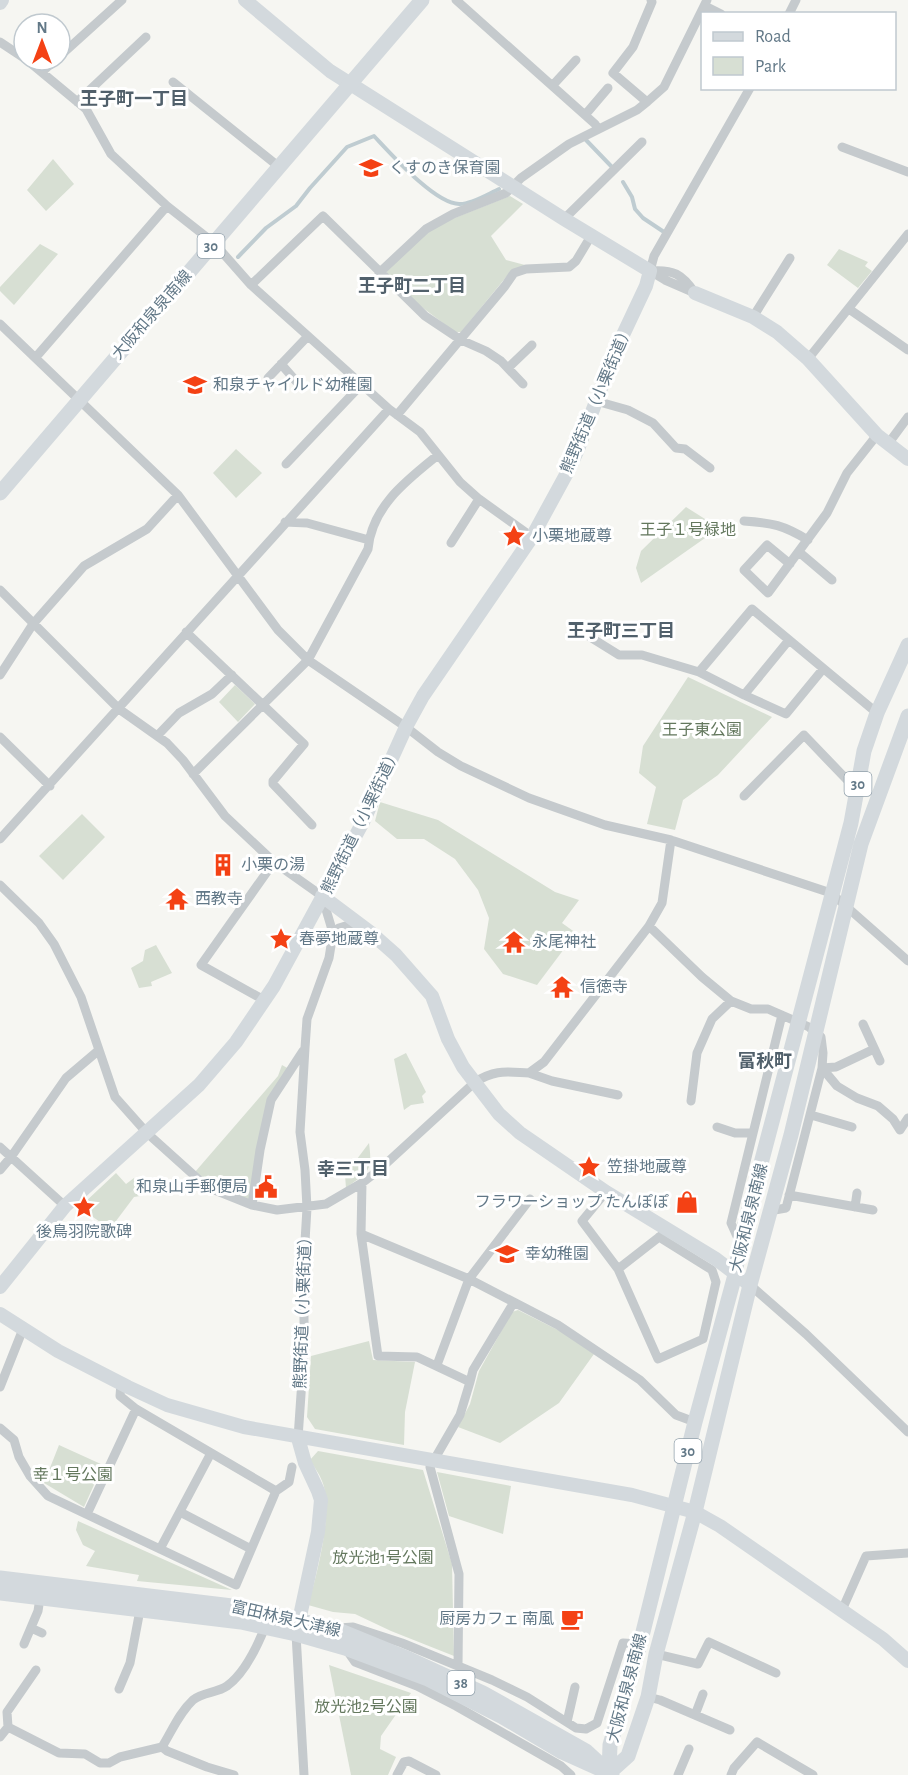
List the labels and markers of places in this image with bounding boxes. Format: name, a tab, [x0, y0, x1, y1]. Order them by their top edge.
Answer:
school or university icon: くすのき保育園	[358, 155, 384, 181]
place label: くすのき保育園	[389, 159, 501, 176]
school or university icon: 和泉チャイルド幼稚園	[182, 372, 208, 398]
place label: 和泉チャイルド幼稚園	[213, 376, 373, 393]
place icon: 小栗地蔵尊	[501, 523, 527, 549]
place label: 小栗地蔵尊	[532, 527, 612, 544]
building icon: 小栗の湯	[210, 852, 236, 878]
place label: 小栗の湯	[241, 856, 305, 873]
temple icon: 西教寺	[164, 886, 190, 912]
place label: 西教寺	[195, 890, 243, 907]
place icon: 春夢地蔵尊	[268, 926, 294, 952]
temple icon: 永尾神社	[501, 929, 527, 955]
place label: 春夢地蔵尊	[299, 930, 379, 947]
place label: 永尾神社	[532, 933, 596, 950]
temple icon: 信徳寺	[549, 974, 575, 1000]
place label: 信徳寺	[580, 978, 628, 995]
place icon: 笠掛地蔵尊	[576, 1154, 602, 1180]
place label: 笠掛地蔵尊	[607, 1158, 687, 1175]
public building icon: 和泉山手郵便局	[253, 1174, 279, 1200]
place label: 和泉山手郵便局	[136, 1178, 248, 1195]
shop icon: フラワーショップ たんぽぽ	[674, 1189, 700, 1215]
place icon: 後鳥羽院歌碑	[71, 1194, 97, 1220]
place label: フラワーショップ たんぽぽ	[475, 1194, 669, 1210]
place label: 後鳥羽院歌碑	[36, 1223, 132, 1240]
school or university icon: 幸幼稚園	[494, 1241, 520, 1267]
place label: 幸幼稚園	[525, 1245, 589, 1262]
cafe icon: 厨房カフェ 南風	[559, 1606, 585, 1632]
place label: 厨房カフェ 南風	[439, 1611, 554, 1627]

